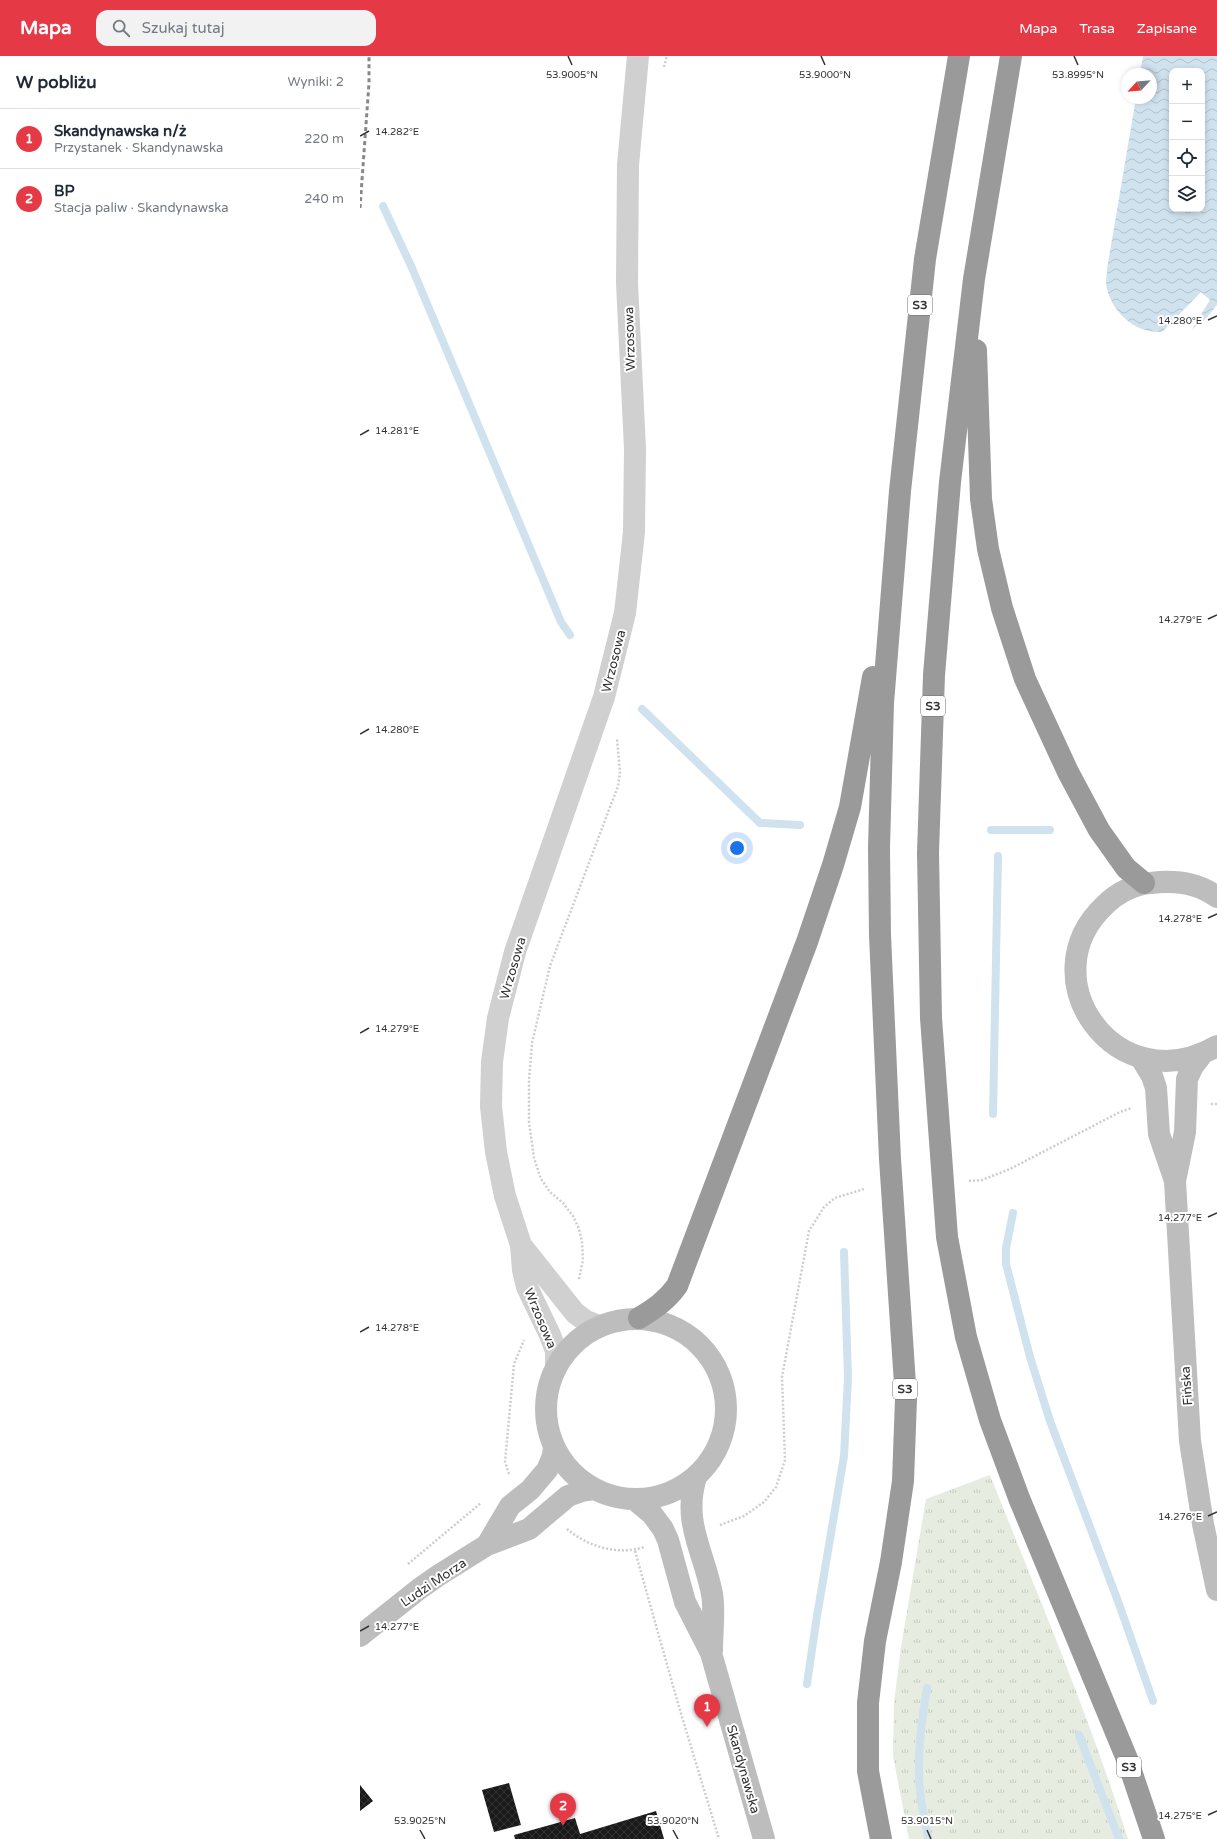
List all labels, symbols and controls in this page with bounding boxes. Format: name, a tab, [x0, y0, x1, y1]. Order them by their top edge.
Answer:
search box	[96, 10, 376, 46]
text: Mapa	[20, 17, 72, 39]
icon: search	[110, 17, 132, 39]
text: Szukaj tutaj	[142, 19, 225, 37]
text: Mapa	[1019, 20, 1057, 37]
text: Trasa	[1079, 20, 1115, 37]
text: Zapisane	[1137, 20, 1197, 37]
north arrow	[1121, 68, 1157, 104]
map controls	[1169, 68, 1205, 212]
button: +	[1169, 68, 1205, 104]
text: 53.9005°N	[546, 69, 598, 81]
text: 53.9000°N	[799, 69, 851, 81]
text: 53.8995°N	[1052, 69, 1104, 81]
text: W pobliżu	[16, 72, 97, 93]
text: Wyniki: 2	[288, 74, 344, 90]
button: −	[1169, 104, 1205, 140]
text: Skandynawska n/ż	[54, 122, 186, 140]
text: 14.282°E	[375, 126, 419, 138]
text: 1	[25, 131, 33, 147]
text: 220 m	[304, 131, 344, 147]
text: Przystanek · Skandynawska	[54, 140, 223, 156]
button: locate	[1169, 140, 1205, 176]
button: layers	[1169, 176, 1205, 212]
text: BP	[54, 182, 74, 200]
text: 2	[25, 191, 33, 207]
text: 240 m	[304, 191, 344, 207]
text: Stacja paliw · Skandynawska	[54, 200, 229, 216]
road number: S3	[908, 295, 932, 315]
street label: Wrzosowa	[621, 307, 639, 371]
text: 14.280°E	[1158, 315, 1202, 327]
text: 14.281°E	[375, 425, 419, 437]
text: 14.279°E	[1158, 614, 1202, 626]
street label: Wrzosowa	[598, 628, 629, 694]
road number: S3	[921, 696, 945, 716]
text: 14.280°E	[375, 724, 419, 736]
your location	[727, 838, 747, 858]
text: 14.278°E	[1158, 913, 1202, 925]
street label: Wrzosowa	[496, 935, 529, 1001]
text: 14.279°E	[375, 1023, 419, 1035]
text: 14.277°E	[1158, 1212, 1202, 1224]
street label: Wrzosowa	[520, 1286, 560, 1351]
text: 14.278°E	[375, 1322, 419, 1334]
street label: Fińska	[1178, 1366, 1196, 1406]
road number: S3	[893, 1379, 917, 1399]
text: 14.276°E	[1158, 1511, 1202, 1523]
street label: Ludzi Morza	[398, 1555, 469, 1611]
text: 14.277°E	[375, 1621, 419, 1633]
pin: 1	[694, 1694, 720, 1727]
street label: Skandynawska	[723, 1723, 763, 1815]
road number: S3	[1117, 1757, 1141, 1777]
pin: 2	[550, 1793, 576, 1826]
text: 14.275°E	[1158, 1810, 1202, 1822]
text: 53.9025°N	[394, 1815, 446, 1827]
text: 53.9020°N	[647, 1815, 699, 1827]
text: 53.9015°N	[901, 1815, 953, 1827]

